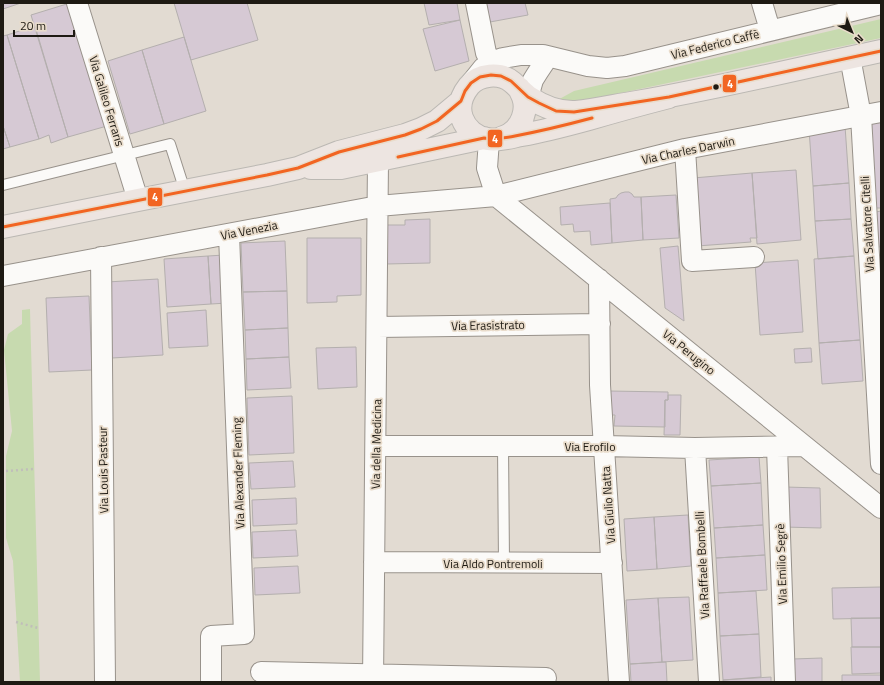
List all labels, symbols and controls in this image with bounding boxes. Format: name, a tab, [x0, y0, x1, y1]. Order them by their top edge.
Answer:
scale bar	[14, 12, 74, 38]
north arrow	[832, 12, 872, 52]
text: 20 m	[20, 16, 46, 35]
street label: Via Federico Caffè	[669, 24, 761, 64]
text: N	[851, 31, 867, 48]
street label: Via Galileo Ferraris	[84, 53, 130, 149]
line badge: 4	[722, 74, 737, 93]
text: 4	[727, 76, 733, 92]
unlabelled marker	[711, 82, 721, 92]
line badge: 4	[487, 129, 503, 148]
text: 4	[492, 131, 498, 147]
street label: Via Charles Darwin	[640, 131, 736, 169]
street label: Via Salvatore Citelli	[855, 176, 879, 272]
line badge: 4	[147, 187, 163, 207]
text: 4	[152, 189, 158, 205]
street label: Via Venezia	[219, 215, 279, 245]
street label: Via Erasistrato	[451, 315, 525, 335]
street label: Via Perugino	[658, 325, 720, 379]
street label: Via della Medicina	[366, 399, 386, 489]
street label: Via Alexander Fleming	[227, 417, 249, 529]
street label: Via Louis Pasteur	[93, 426, 113, 514]
street label: Via Erofilo	[565, 437, 615, 456]
street label: Via Giulio Natta	[596, 466, 620, 544]
street label: Via Raffaele Bombelli	[690, 511, 714, 619]
street label: Via Emilio Segrè	[770, 523, 792, 605]
street label: Via Aldo Pontremoli	[443, 554, 543, 573]

